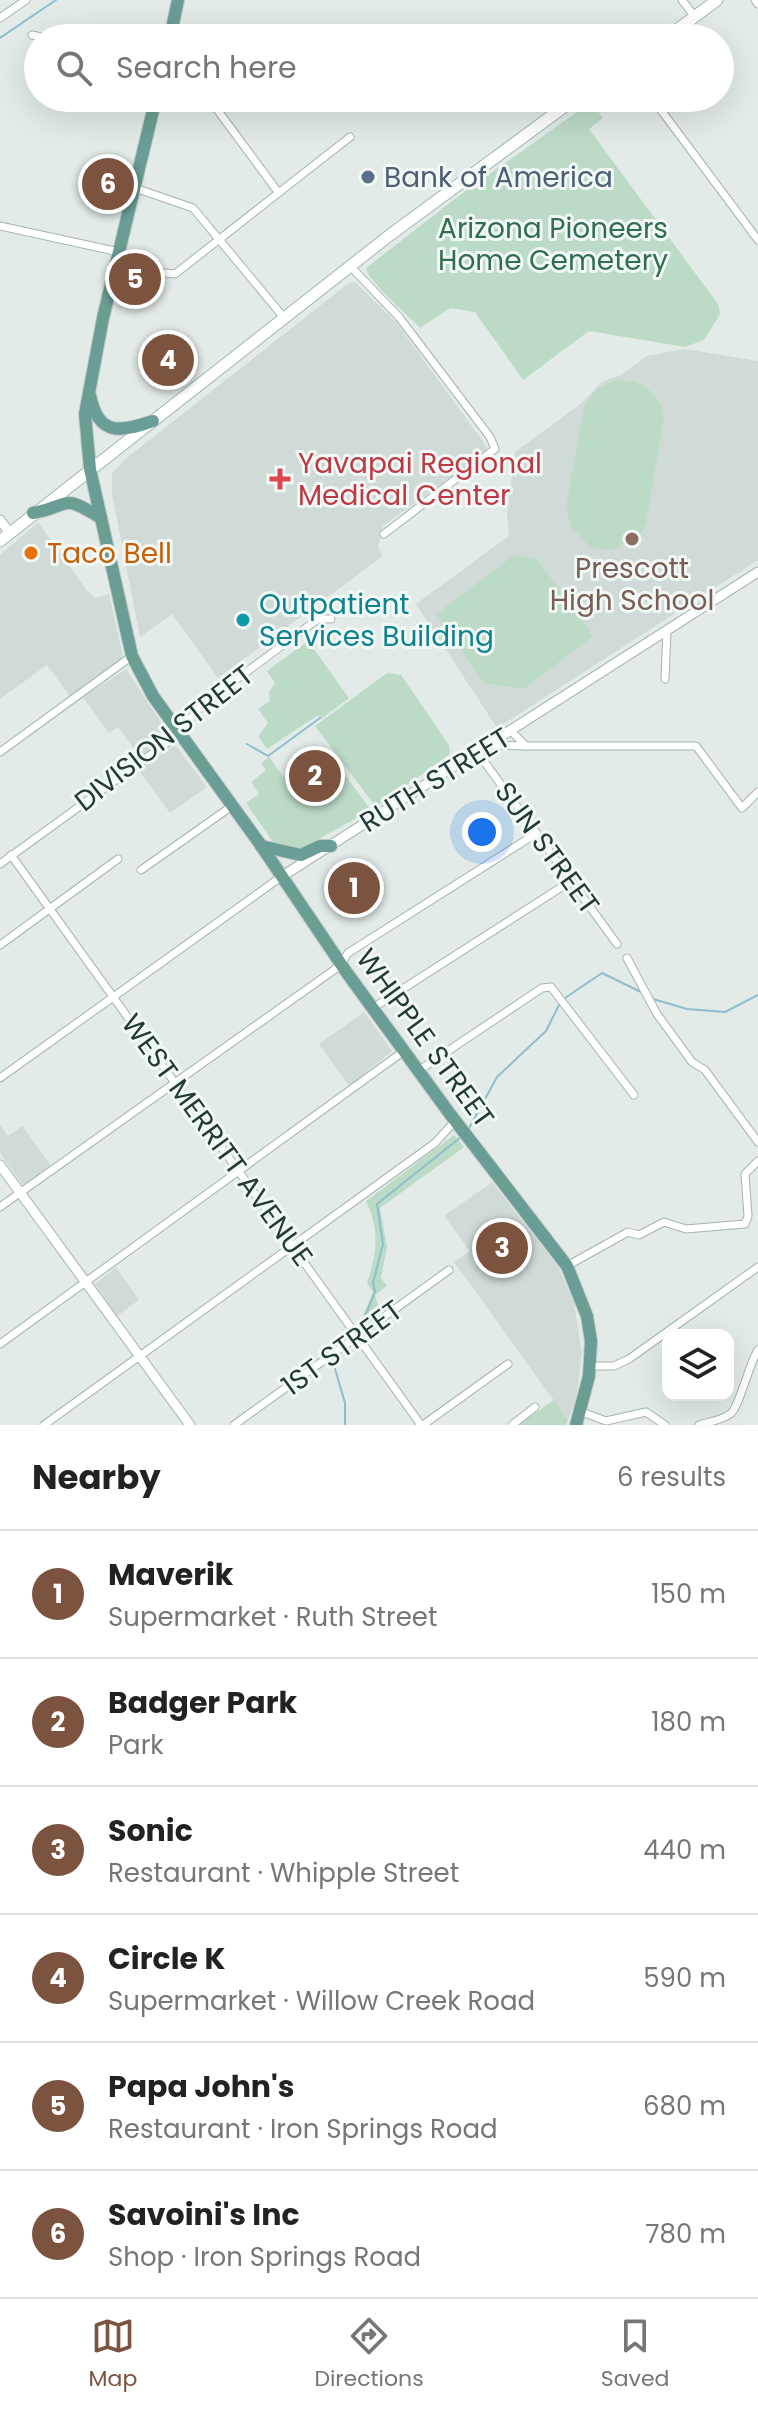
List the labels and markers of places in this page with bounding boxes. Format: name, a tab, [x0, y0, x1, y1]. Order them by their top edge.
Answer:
pin: 6	[82, 154, 134, 214]
place label: Bank of America	[384, 158, 613, 197]
marker: Bank of America	[359, 168, 377, 186]
pin: 5	[109, 249, 161, 309]
pin: 4	[142, 330, 194, 390]
place label: Yavapai Regional Medical Center	[298, 444, 542, 515]
marker: Yavapai Regional Medical Center	[269, 468, 291, 490]
marker: Prescott High School	[623, 530, 641, 548]
place label: Taco Bell	[47, 534, 172, 573]
marker: Taco Bell	[22, 544, 40, 562]
place label: Prescott High School	[550, 549, 714, 620]
place label: Outpatient Services Building	[259, 585, 494, 656]
marker: Outpatient Services Building	[234, 611, 252, 629]
pin: 2	[289, 746, 341, 806]
pin: 1	[328, 858, 380, 918]
pin: 3	[476, 1218, 528, 1278]

